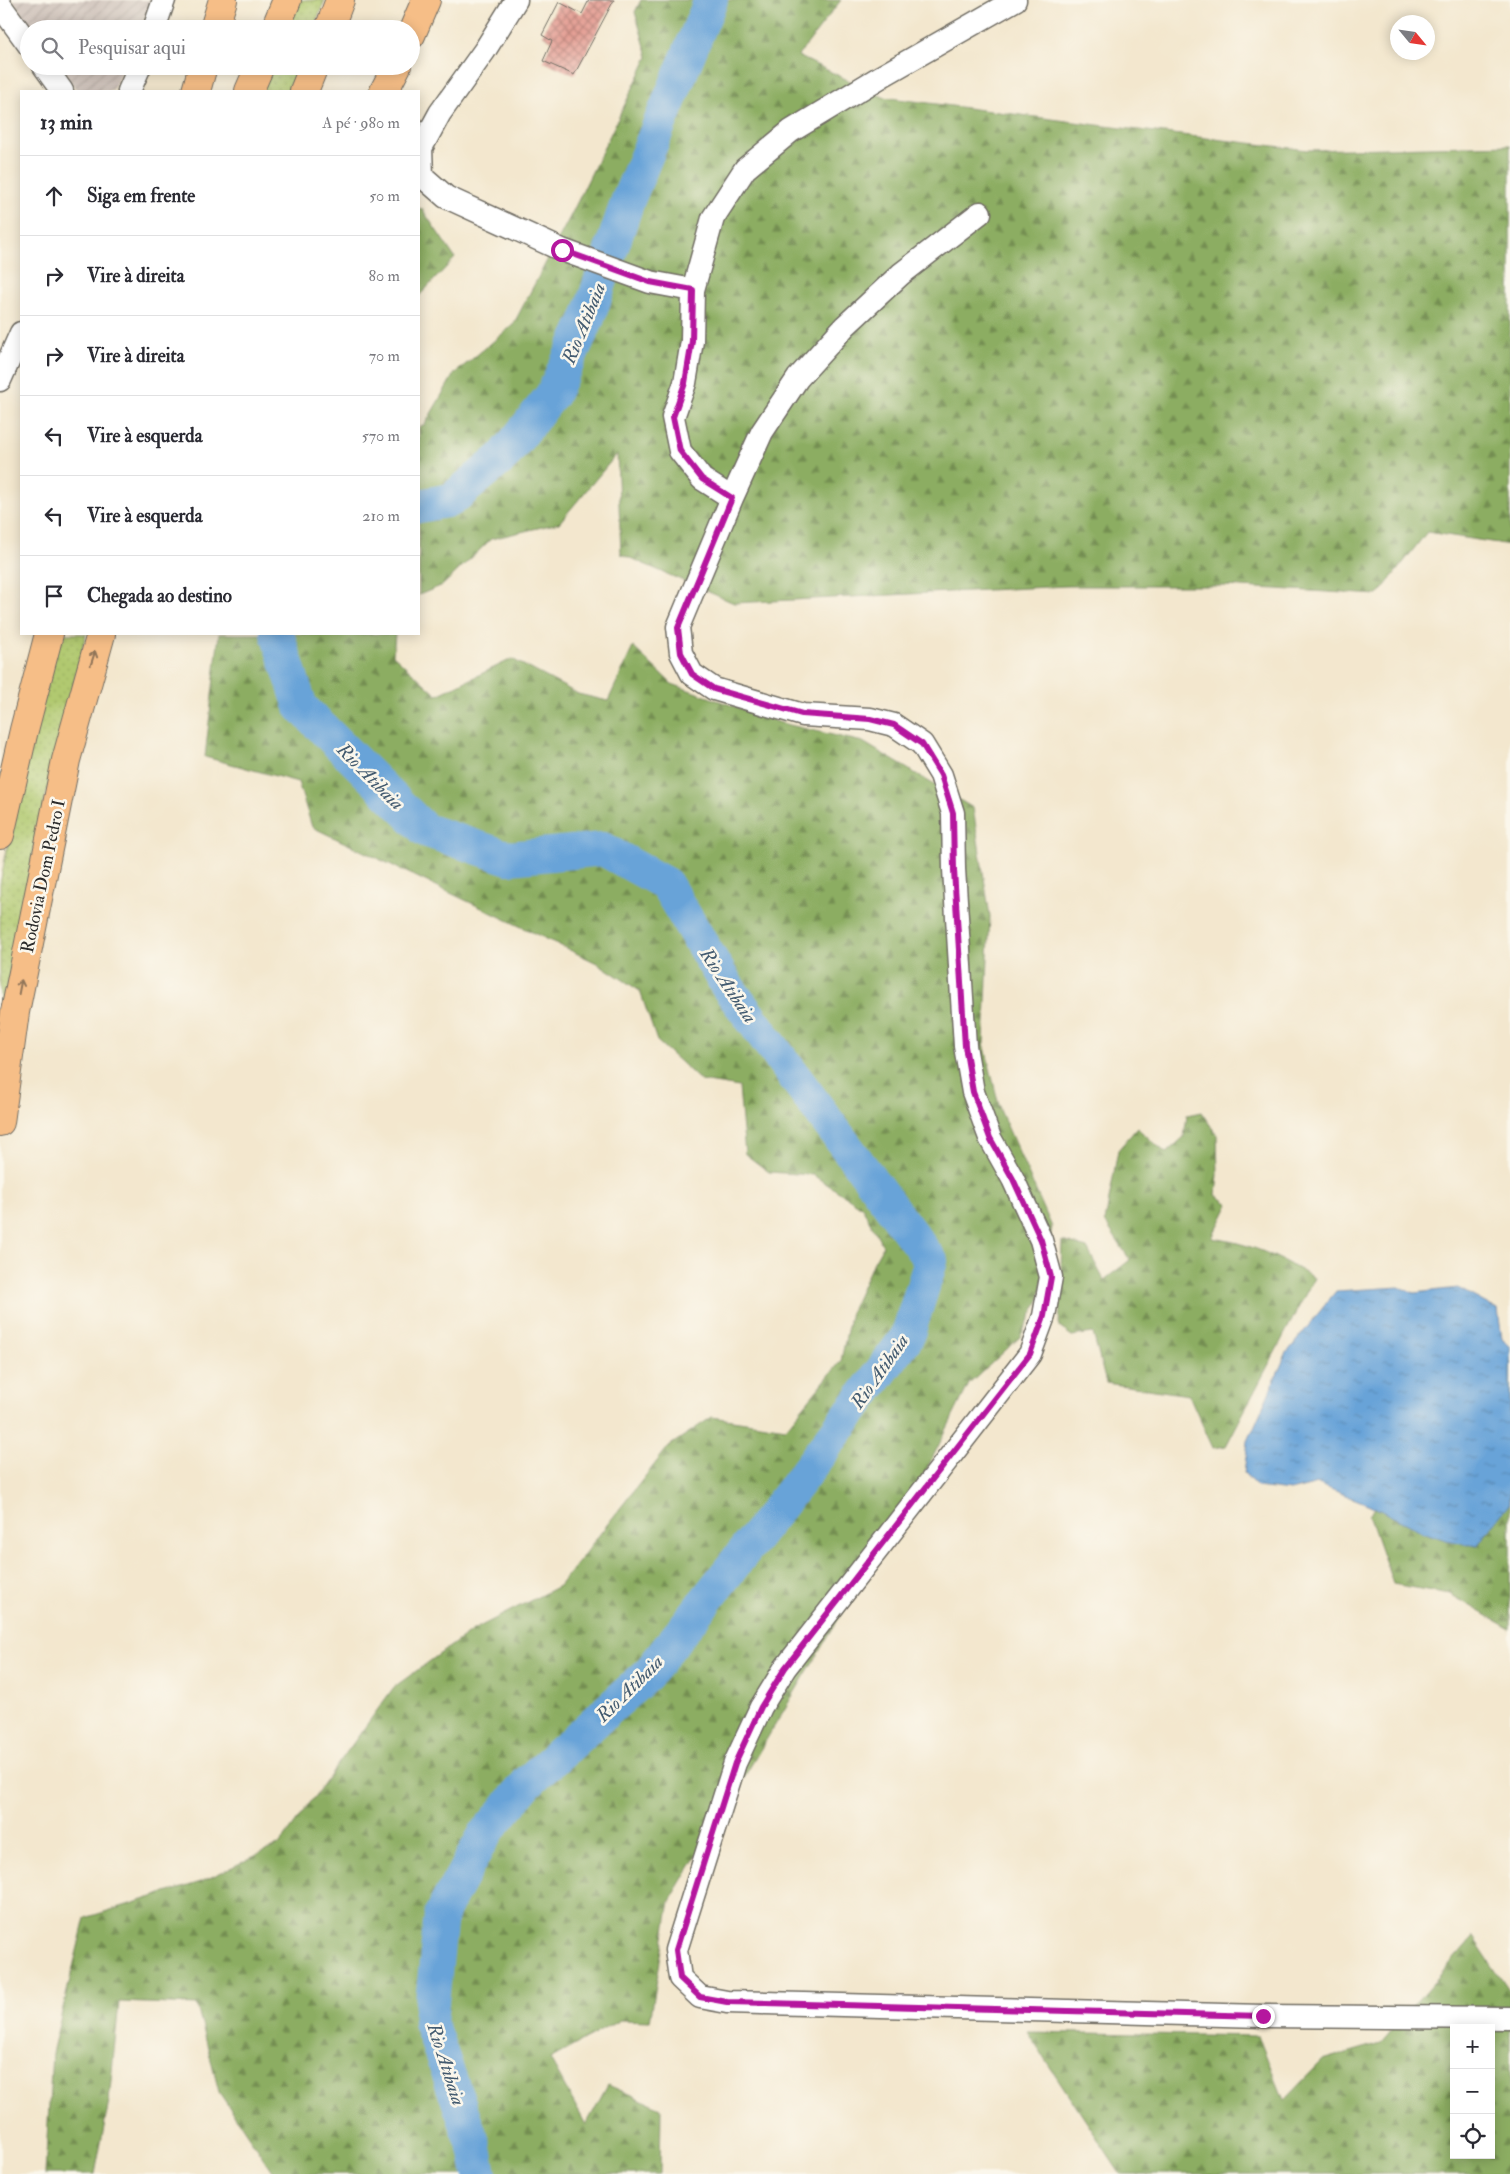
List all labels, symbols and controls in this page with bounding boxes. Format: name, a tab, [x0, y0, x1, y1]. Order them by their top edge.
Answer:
north arrow	[1390, 15, 1435, 60]
search box	[20, 20, 420, 75]
icon: search	[38, 34, 66, 62]
text: Pesquisar aqui	[78, 36, 186, 60]
text: 13 min	[40, 109, 93, 136]
text: A pé · 980 m	[322, 113, 400, 133]
icon: ahead	[40, 182, 68, 210]
text: Siga em frente	[87, 184, 195, 208]
text: 50 m	[369, 186, 400, 206]
route start	[551, 239, 574, 262]
icon: right	[40, 262, 68, 290]
text: Vire à direita	[87, 264, 184, 288]
text: 80 m	[369, 266, 400, 286]
water label: Rio Atibaia	[556, 279, 611, 368]
icon: right	[40, 342, 68, 370]
text: Vire à direita	[87, 344, 184, 368]
text: 70 m	[369, 346, 400, 366]
icon: left	[40, 422, 68, 450]
text: Vire à esquerda	[87, 424, 202, 448]
text: 570 m	[362, 426, 400, 446]
icon: left	[40, 502, 68, 530]
text: Vire à esquerda	[87, 504, 202, 528]
text: 210 m	[362, 506, 400, 526]
icon: arrive	[40, 582, 68, 610]
text: Chegada ao destino	[87, 584, 232, 608]
one-way arrow	[89, 650, 99, 666]
water label: Rio Atibaia	[331, 737, 409, 815]
street label: Rodovia Dom Pedro I	[16, 797, 71, 955]
water label: Rio Atibaia	[694, 943, 762, 1028]
one-way arrow	[16, 979, 25, 995]
water label: Rio Atibaia	[845, 1330, 914, 1414]
water label: Rio Atibaia	[590, 1650, 668, 1728]
route end	[1252, 2005, 1275, 2028]
water label: Rio Atibaia	[421, 2019, 471, 2109]
map controls	[1450, 2024, 1495, 2159]
button: +	[1450, 2024, 1495, 2069]
button: −	[1450, 2069, 1495, 2114]
button: locate	[1450, 2114, 1495, 2159]

